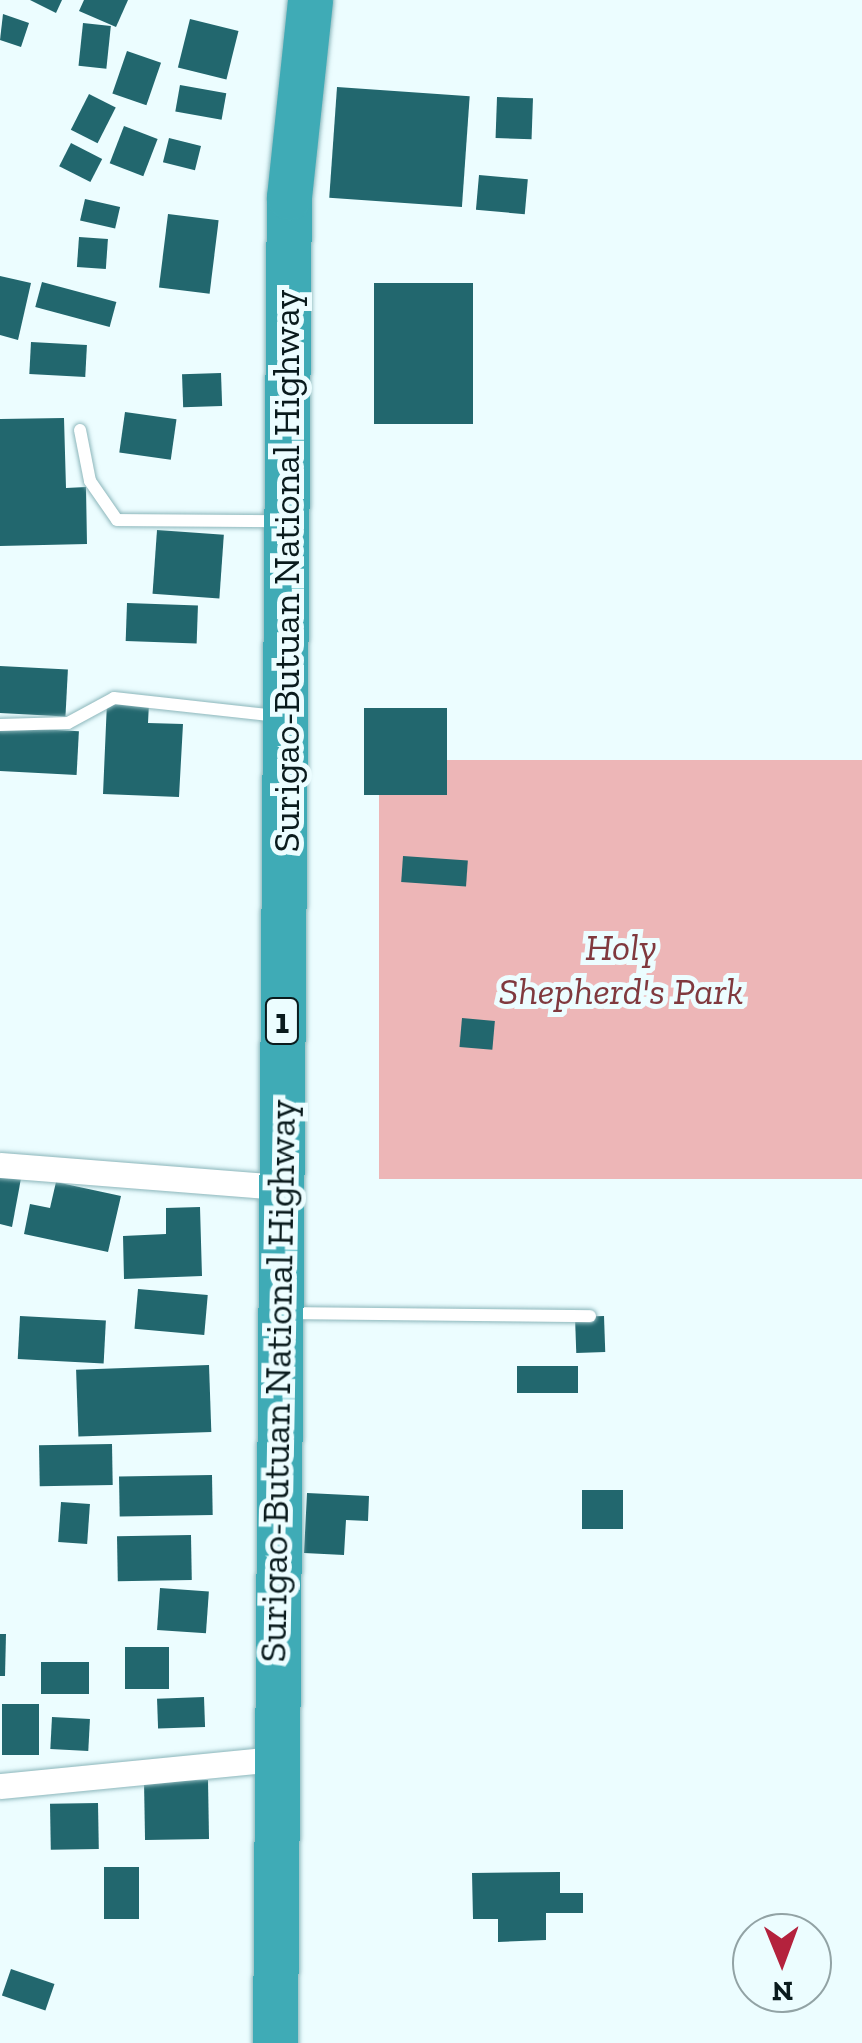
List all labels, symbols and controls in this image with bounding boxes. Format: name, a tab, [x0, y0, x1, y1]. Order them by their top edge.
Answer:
street label: Surigao-Butuan National Highway	[264, 290, 310, 852]
park label: Holy Shepherd's Park	[499, 925, 743, 1014]
road number: 1	[264, 991, 300, 1051]
street label: Surigao-Butuan National Highway	[250, 1099, 306, 1663]
north arrow	[732, 1913, 832, 2013]
text: N	[772, 1975, 793, 2008]

